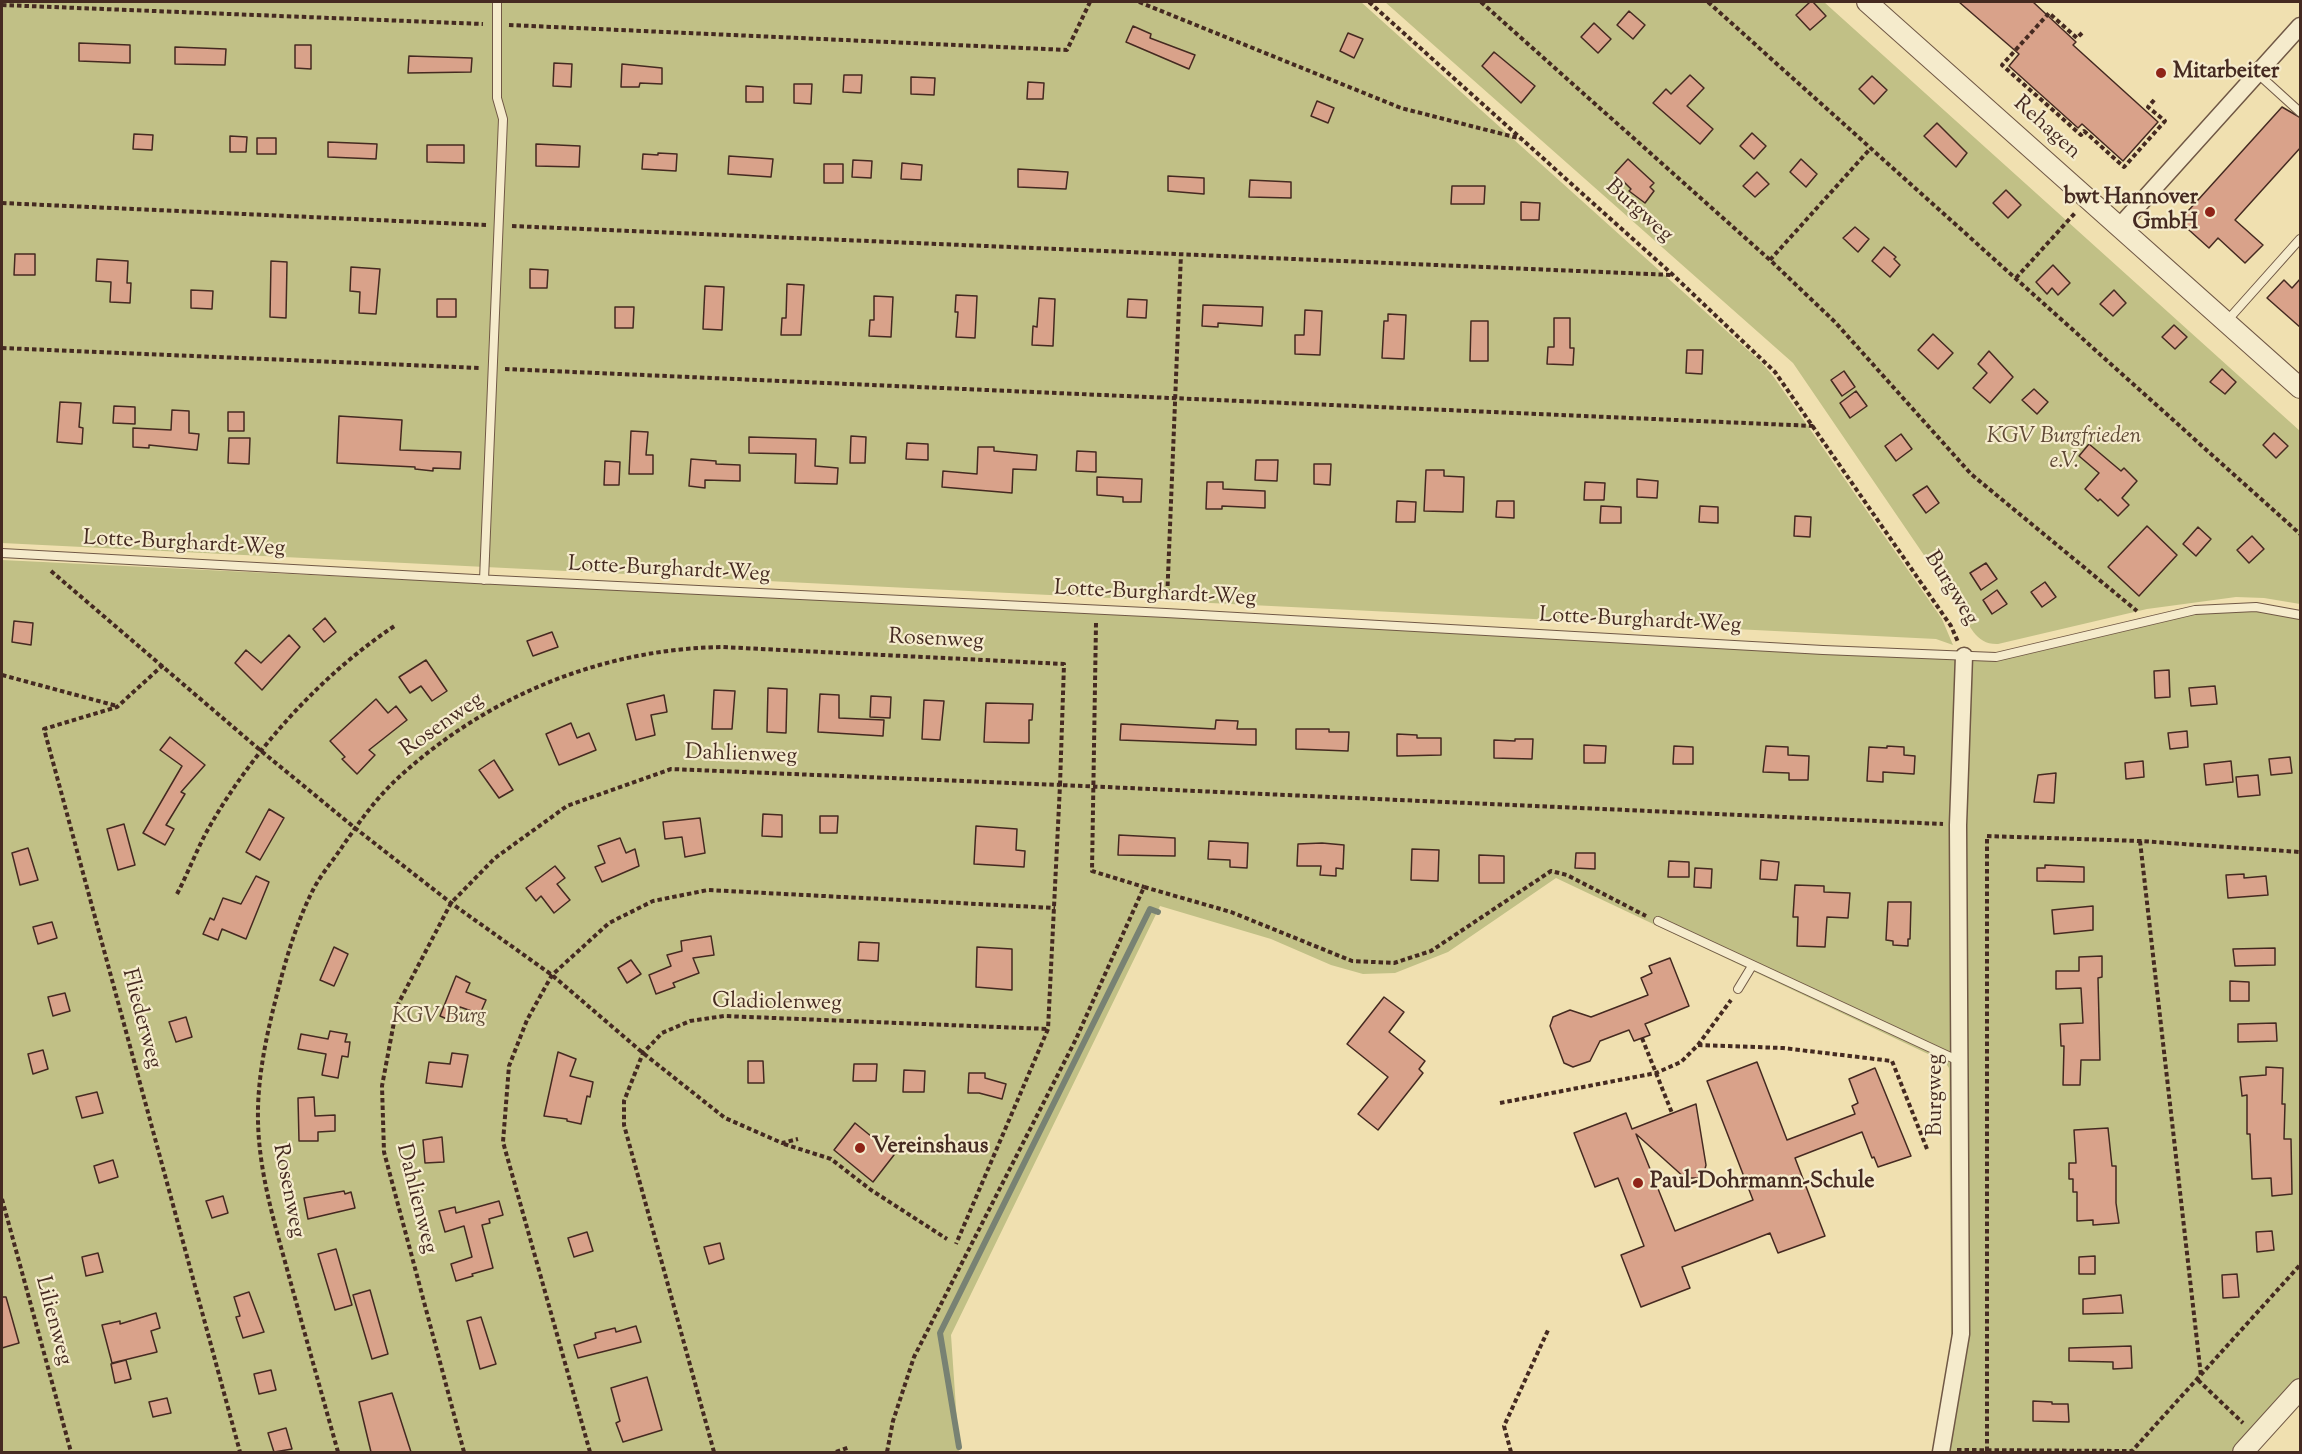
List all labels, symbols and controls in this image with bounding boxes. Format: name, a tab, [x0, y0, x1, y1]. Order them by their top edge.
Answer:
place label: Mitarbeiter	[2173, 60, 2279, 86]
marker: Mitarbeiter	[2154, 66, 2168, 80]
street label: Rehagen	[2007, 92, 2085, 166]
street label: Burgweg	[1599, 175, 1677, 249]
place label: bwt Hannover GmbH	[2064, 186, 2198, 237]
marker: bwt Hannover GmbH	[2203, 205, 2217, 219]
park label: KGV Burgfrieden e.V.	[1987, 425, 2141, 476]
street label: Lotte-Burghardt-Weg	[82, 527, 286, 563]
street label: Burgweg	[1917, 547, 1983, 631]
street label: Lotte-Burghardt-Weg	[567, 553, 771, 589]
street label: Lotte-Burghardt-Weg	[1053, 577, 1257, 613]
street label: Lotte-Burghardt-Weg	[1538, 604, 1742, 640]
street label: Rosenweg	[888, 625, 984, 657]
street label: Rosenweg	[396, 688, 490, 764]
street label: Dahlienweg	[684, 741, 798, 771]
street label: Fliederweg	[114, 966, 166, 1072]
street label: Gladiolenweg	[712, 990, 842, 1018]
park label: KGV Burg	[392, 1005, 486, 1031]
street label: Burgweg	[1924, 1054, 1950, 1136]
place label: Vereinshaus	[872, 1135, 988, 1161]
street label: Dahlienweg	[389, 1141, 441, 1257]
marker: Vereinshaus	[853, 1141, 867, 1155]
street label: Rosenweg	[265, 1142, 309, 1240]
place label: Paul-Dohrmann-Schule	[1650, 1170, 1874, 1196]
marker: Paul-Dohrmann-Schule	[1631, 1176, 1645, 1190]
street label: Lilienweg	[27, 1274, 77, 1368]

